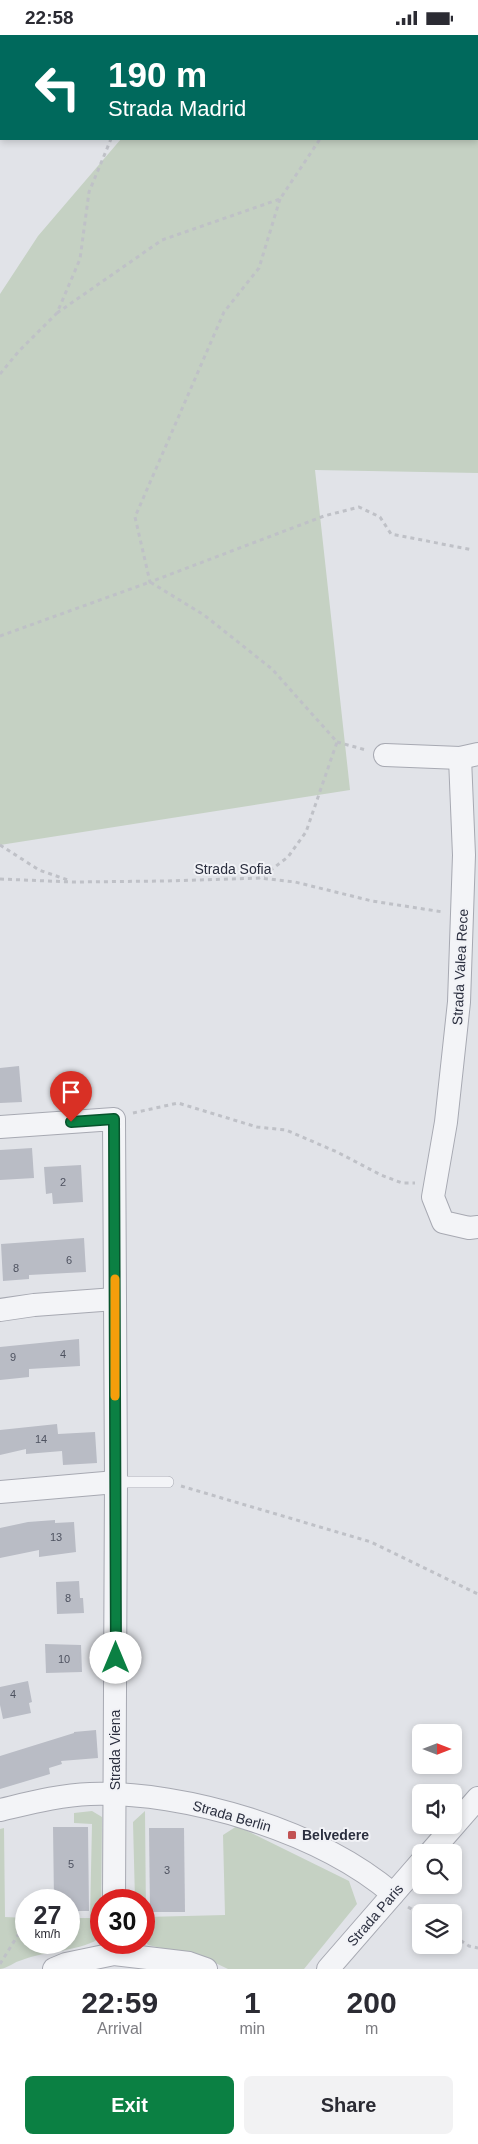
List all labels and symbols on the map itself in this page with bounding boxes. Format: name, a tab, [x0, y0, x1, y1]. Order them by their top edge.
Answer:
street label: Strada Sofia	[194, 861, 272, 877]
street label: Strada Valea Rece	[449, 908, 471, 1026]
pin	[50, 1071, 92, 1122]
house number: 2	[60, 1176, 66, 1188]
house number: 6	[66, 1254, 72, 1266]
house number: 8	[13, 1262, 19, 1274]
house number: 4	[60, 1348, 66, 1360]
house number: 9	[10, 1351, 16, 1363]
house number: 14	[35, 1433, 47, 1445]
house number: 13	[50, 1531, 62, 1543]
house number: 8	[65, 1592, 71, 1604]
position arrow	[89, 1631, 141, 1683]
house number: 10	[58, 1653, 70, 1665]
house number: 4	[10, 1688, 16, 1700]
street label: Strada Viena	[107, 1709, 123, 1790]
north arrow	[412, 1724, 462, 1774]
street label: Strada Berlin	[191, 1797, 273, 1835]
place label: Belvedere	[302, 1827, 369, 1843]
marker: Belvedere	[286, 1829, 298, 1841]
house number: 5	[68, 1858, 74, 1870]
house number: 3	[164, 1864, 170, 1876]
street label: Strada Paris	[344, 1881, 406, 1949]
speed limit sign: 30	[90, 1889, 155, 1954]

